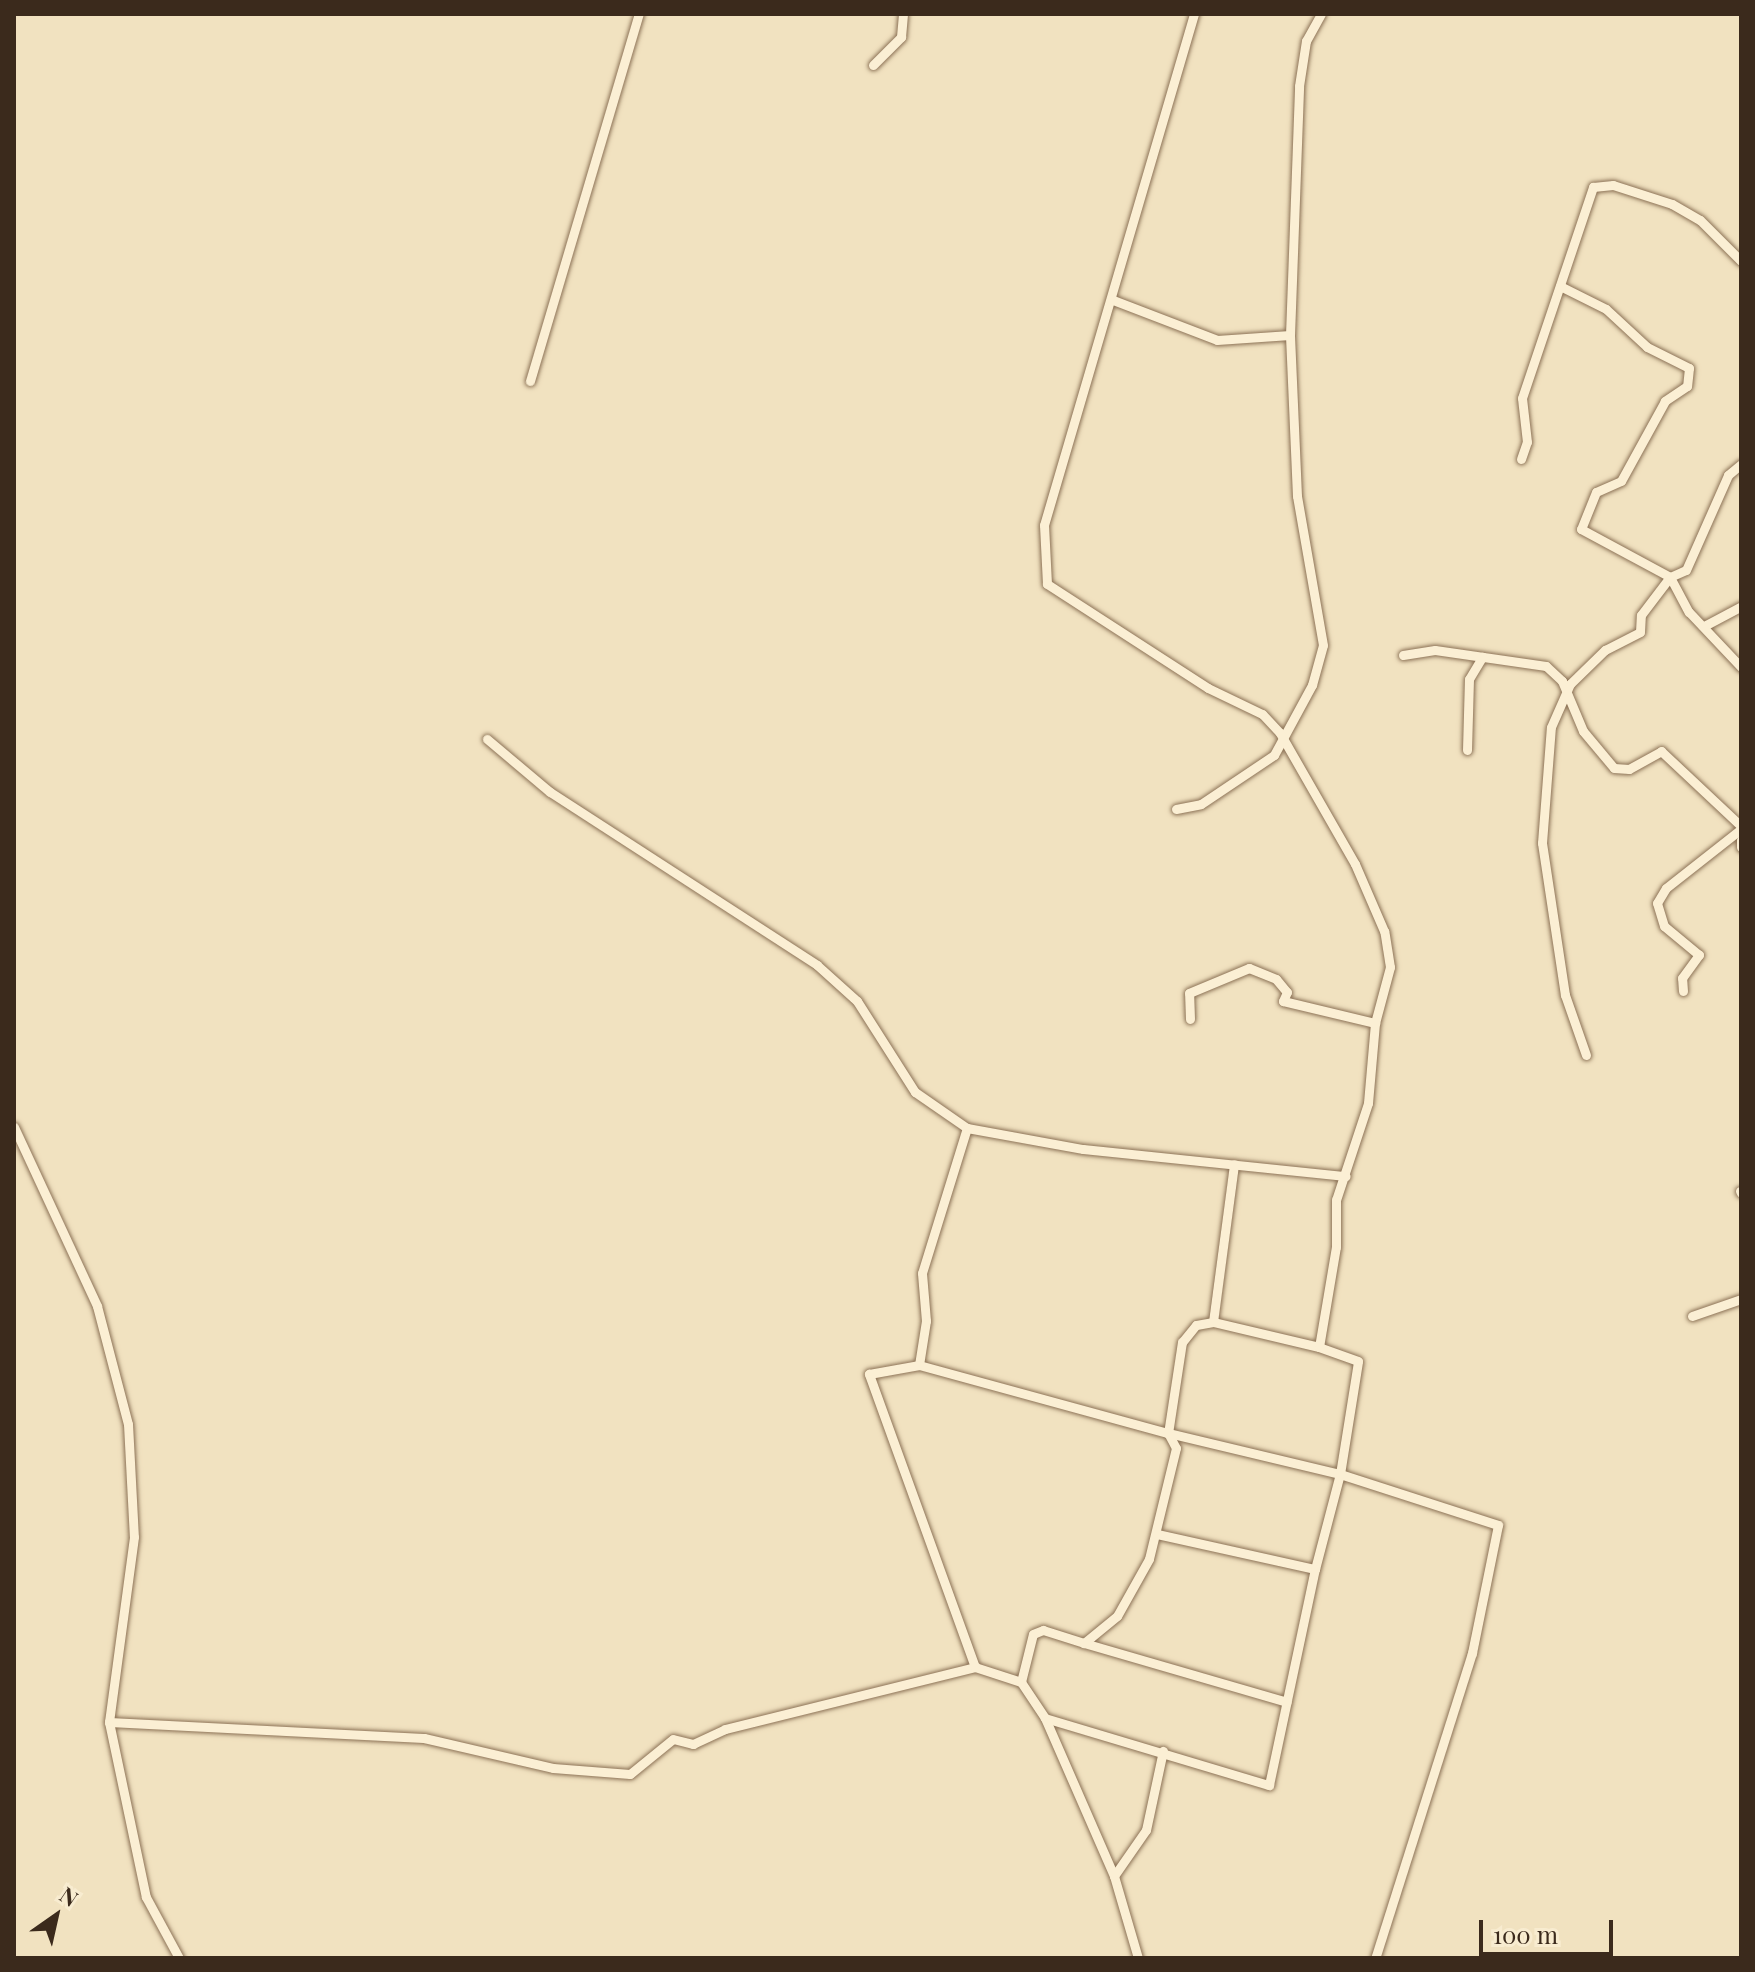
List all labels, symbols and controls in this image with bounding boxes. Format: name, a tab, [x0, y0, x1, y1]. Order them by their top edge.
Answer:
north arrow	[16, 1876, 96, 1956]
text: N	[54, 1879, 84, 1913]
scale bar	[1483, 1904, 1617, 1954]
text: 100 m	[1493, 1918, 1558, 1950]

